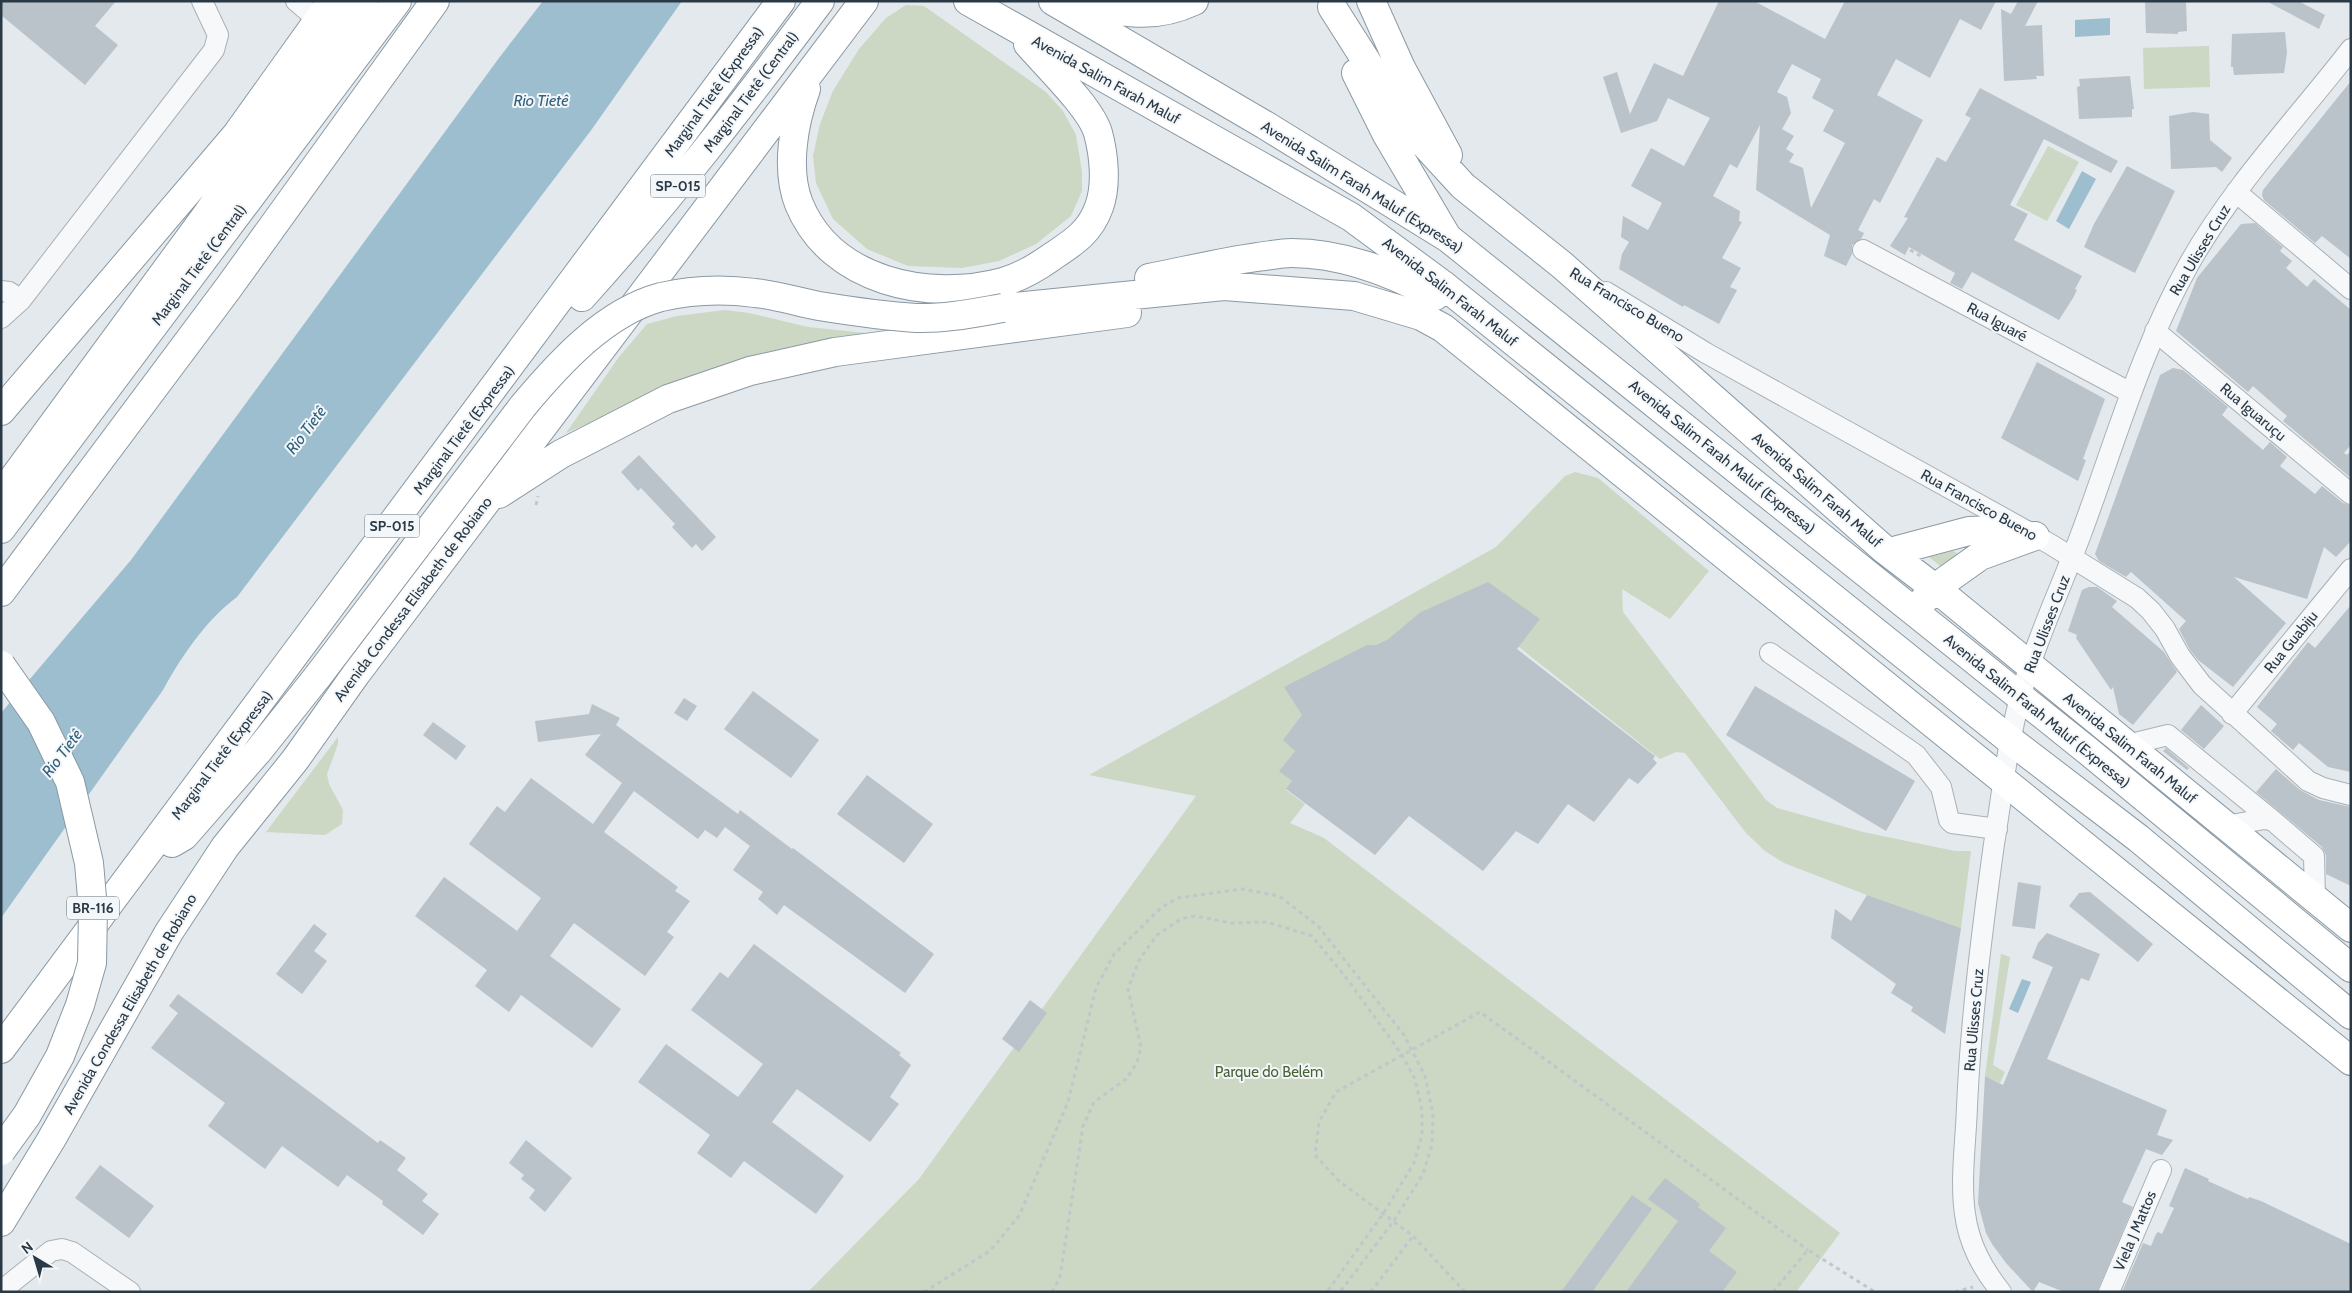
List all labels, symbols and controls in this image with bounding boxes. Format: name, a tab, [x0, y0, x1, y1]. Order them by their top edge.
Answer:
street label: Marginal Tietê (Expressa)	[661, 23, 767, 161]
street label: Marginal Tietê (Central)	[700, 28, 802, 156]
street label: Avenida Salim Farah Maluf	[1029, 32, 1183, 128]
water label: Rio Tietê	[514, 91, 569, 110]
street label: Avenida Salim Farah Maluf (Expressa)	[1258, 117, 1466, 257]
road number: SP-015	[650, 175, 706, 198]
street label: Marginal Tietê (Central)	[148, 201, 250, 329]
street label: Rua Ulisses Cruz	[2166, 201, 2234, 299]
street label: Avenida Salim Farah Maluf	[1379, 234, 1521, 350]
street label: Rua Francisco Bueno	[1567, 264, 1687, 346]
street label: Rua Iguaré	[1964, 299, 2030, 346]
street label: Marginal Tietê (Expressa)	[410, 362, 518, 498]
street label: Avenida Salim Farah Maluf (Expressa)	[1625, 376, 1819, 538]
street label: Rua Iguaruçu	[2216, 379, 2290, 445]
water label: Rio Tietê	[282, 402, 331, 458]
street label: Avenida Salim Farah Maluf	[1748, 429, 1886, 551]
street label: Rua Francisco Bueno	[1918, 466, 2040, 544]
street label: Avenida Condessa Elisabeth de Robiano	[330, 493, 496, 705]
road number: SP-015	[364, 514, 420, 538]
street label: Rua Ulisses Cruz	[2020, 573, 2074, 675]
street label: Rua Guabiju	[2260, 607, 2322, 677]
street label: Avenida Salim Farah Maluf (Expressa)	[1940, 630, 2134, 792]
street label: Marginal Tietê (Expressa)	[168, 687, 276, 823]
street label: Avenida Salim Farah Maluf	[2060, 689, 2200, 807]
water label: Rio Tietê	[38, 725, 87, 781]
street label: Avenida Condessa Elisabeth de Robiano	[59, 891, 201, 1117]
road number: BR-116	[67, 896, 119, 920]
street label: Rua Ulisses Cruz	[1961, 968, 1987, 1072]
park label: Parque do Belém	[1215, 1063, 1323, 1081]
street label: Viela J Mattos	[2110, 1188, 2160, 1274]
north arrow	[10, 1233, 60, 1283]
text: N	[18, 1238, 36, 1258]

